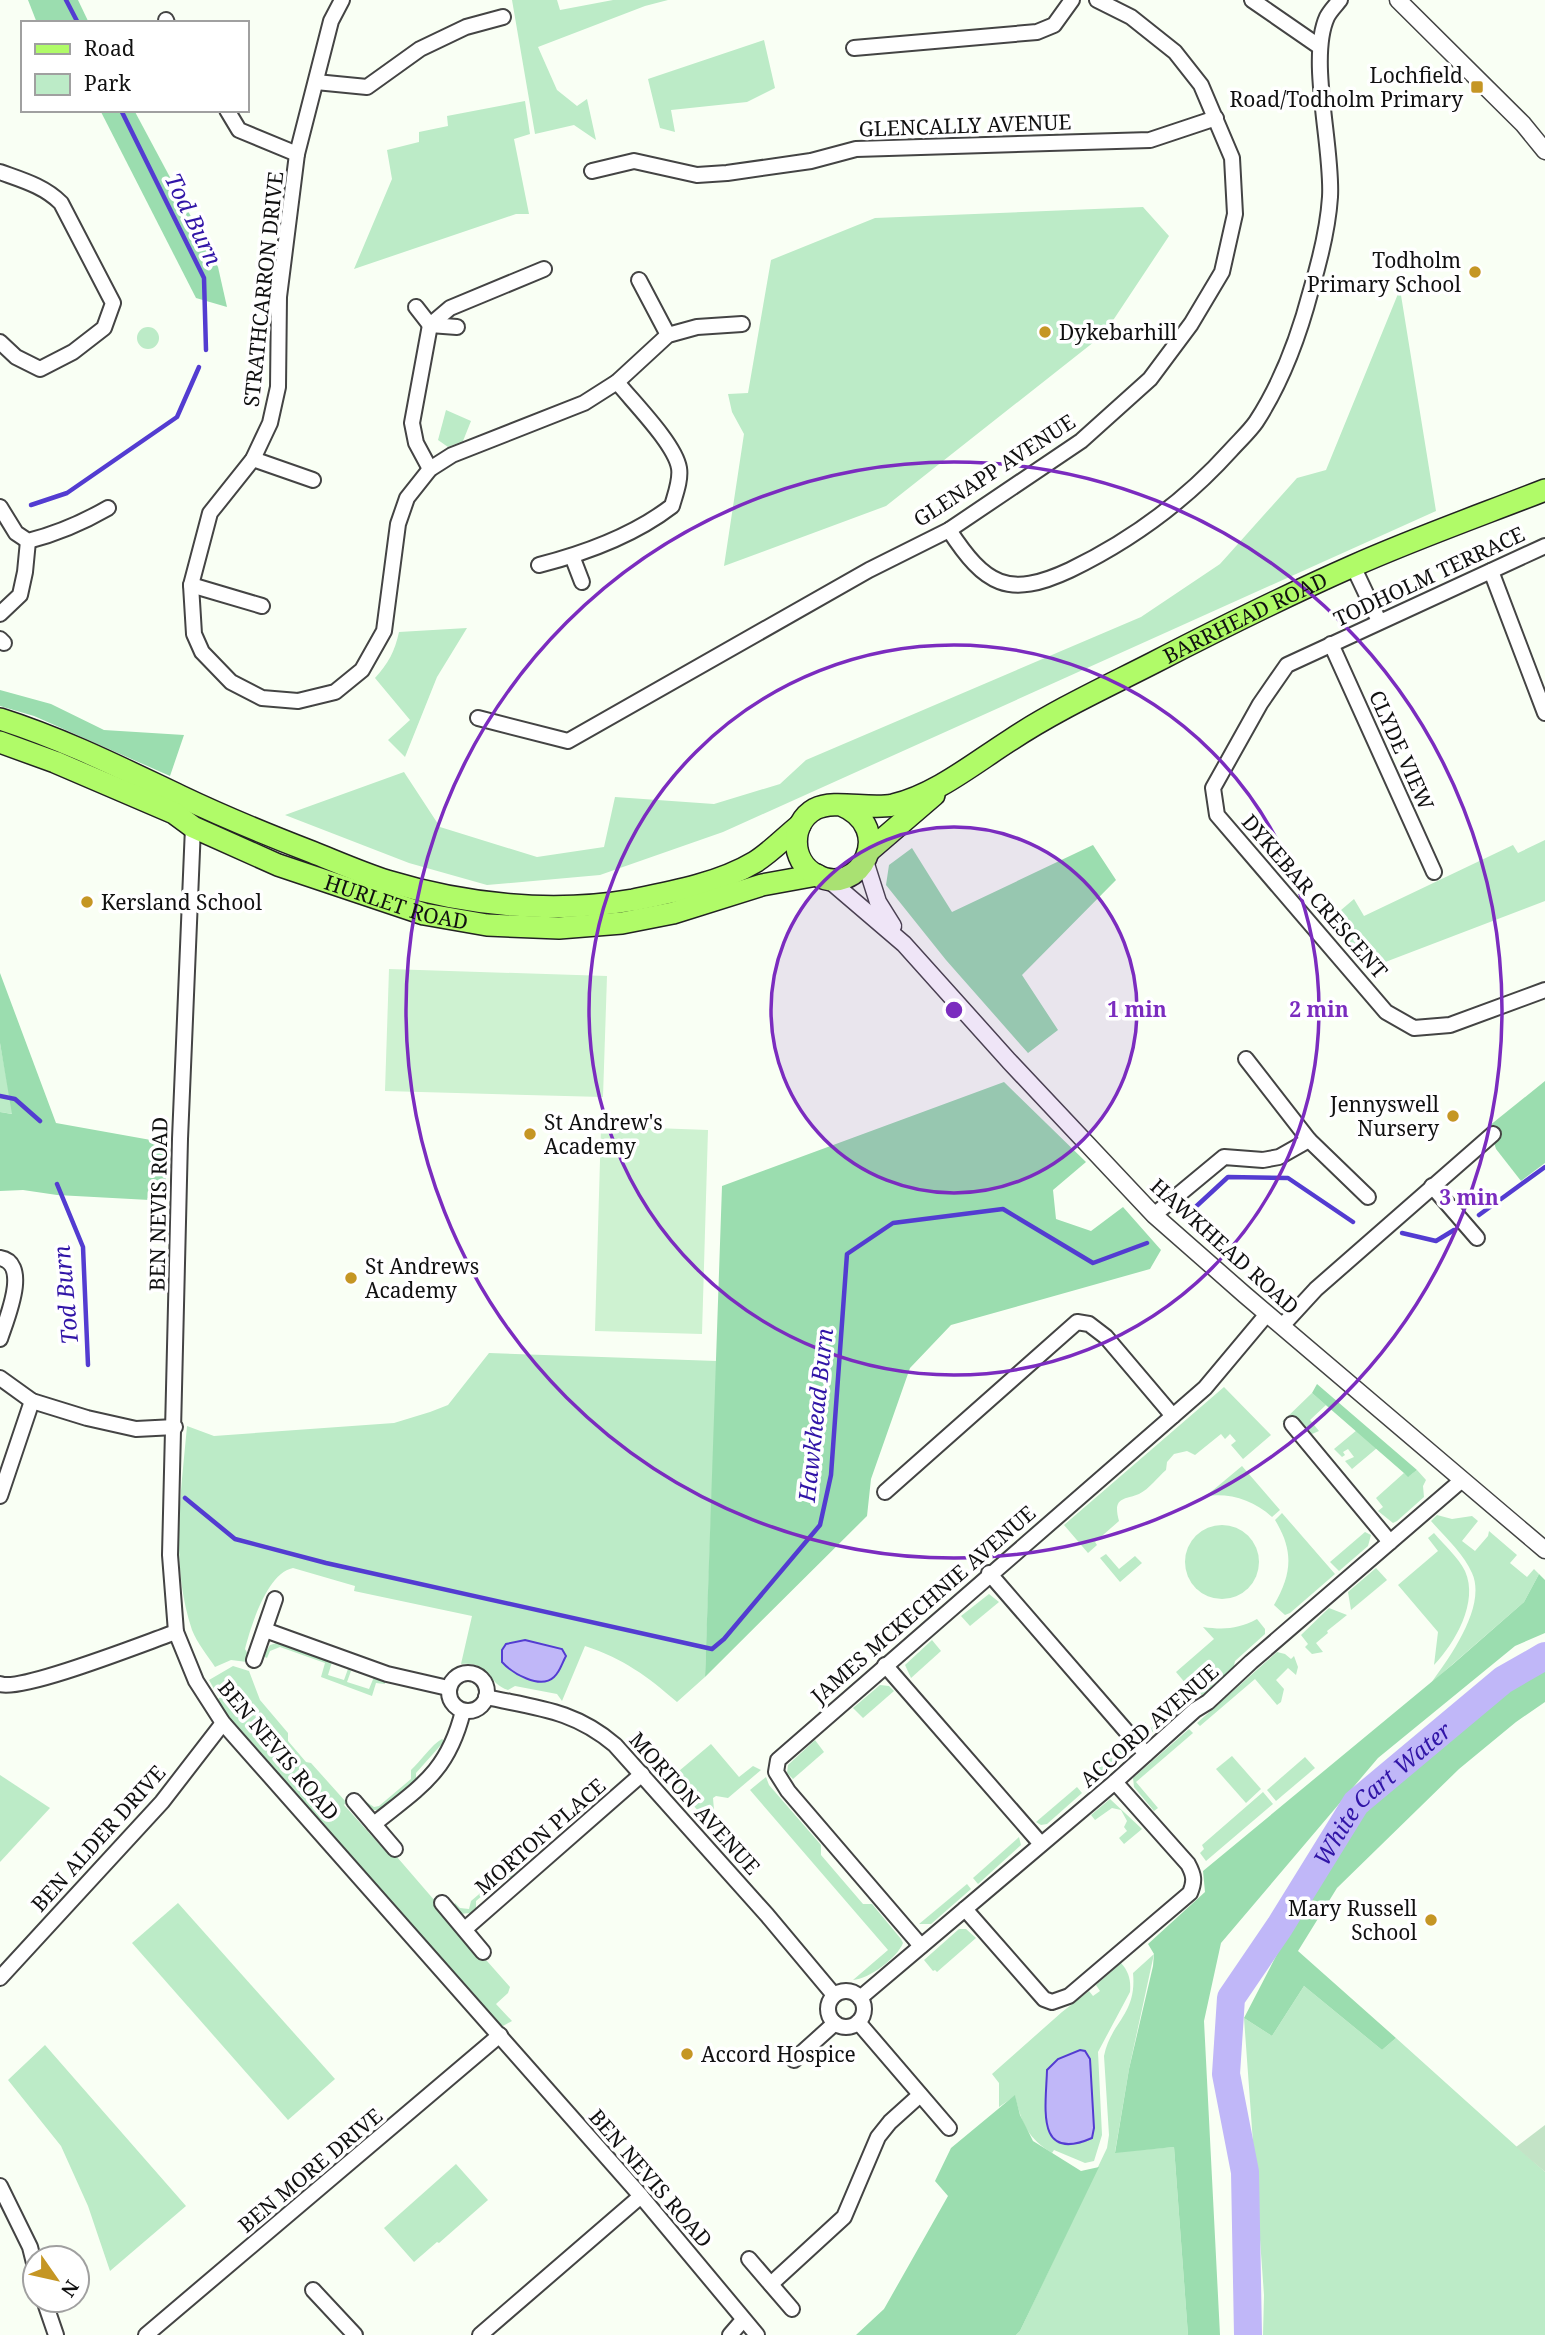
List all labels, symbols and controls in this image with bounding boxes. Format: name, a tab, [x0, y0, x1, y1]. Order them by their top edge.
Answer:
legend	[21, 21, 248, 112]
text: Road	[84, 34, 135, 62]
place label: Lochfield Road/Todholm Primary	[1230, 61, 1463, 113]
text: Park	[84, 69, 131, 97]
marker: Lochfield Road/Todholm Primary	[1469, 79, 1485, 95]
street label: GLENCALLY AVENUE	[858, 107, 1072, 143]
water label: Tod Burn	[158, 167, 230, 271]
street label: STRATHCARRON DRIVE	[237, 170, 289, 408]
place label: Todholm Primary School	[1307, 246, 1461, 298]
marker: Todholm Primary School	[1467, 264, 1483, 280]
place label: Dykebarhill	[1059, 318, 1177, 346]
marker: Dykebarhill	[1037, 324, 1053, 340]
street label: GLENAPP AVENUE	[908, 407, 1080, 533]
street label: TODHOLM TERRACE	[1329, 519, 1529, 633]
street label: BARRHEAD ROAD	[1158, 565, 1332, 670]
street label: CLYDE VIEW	[1363, 686, 1441, 814]
street label: DYKEBAR CRESCENT	[1236, 808, 1394, 984]
street label: HURLET ROAD	[321, 868, 470, 935]
place label: Kersland School	[101, 888, 262, 916]
marker: Kersland School	[79, 894, 95, 910]
text: 1 min	[1107, 995, 1167, 1023]
text: 2 min	[1289, 995, 1349, 1023]
centre of rings	[942, 998, 966, 1022]
place label: Jennyswell Nursery	[1329, 1090, 1439, 1142]
place label: St Andrew's Academy	[544, 1108, 663, 1160]
marker: Jennyswell Nursery	[1445, 1108, 1461, 1124]
street label: BEN NEVIS ROAD	[142, 1117, 174, 1291]
marker: St Andrew's Academy	[522, 1126, 538, 1142]
street label: HAWKHEAD ROAD	[1145, 1172, 1305, 1320]
text: 3 min	[1439, 1183, 1499, 1211]
water label: Tod Burn	[45, 1244, 85, 1346]
place label: St Andrews Academy	[365, 1252, 479, 1304]
marker: St Andrews Academy	[343, 1270, 359, 1286]
water label: Hawkhead Burn	[790, 1326, 840, 1504]
street label: JAMES MCKECHNIE AVENUE	[804, 1499, 1041, 1710]
street label: ACCORD AVENUE	[1074, 1657, 1224, 1793]
street label: BEN NEVIS ROAD	[212, 1674, 346, 1826]
water label: White Cart Water	[1305, 1714, 1458, 1872]
street label: MORTON AVENUE	[623, 1726, 767, 1880]
street label: BEN ALDER DRIVE	[25, 1759, 171, 1917]
street label: MORTON PLACE	[469, 1772, 611, 1900]
place label: Mary Russell School	[1288, 1894, 1417, 1946]
marker: Mary Russell School	[1423, 1912, 1439, 1928]
place label: Accord Hospice	[701, 2040, 856, 2068]
marker: Accord Hospice	[679, 2046, 695, 2062]
street label: BEN MORE DRIVE	[232, 2101, 388, 2239]
street label: BEN NEVIS ROAD	[583, 2103, 719, 2253]
north arrow	[21, 2244, 91, 2314]
text: N	[55, 2275, 85, 2302]

